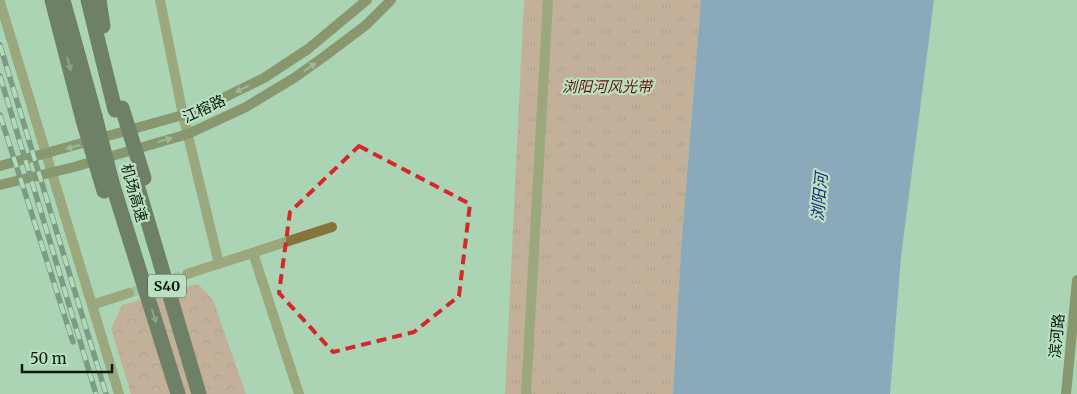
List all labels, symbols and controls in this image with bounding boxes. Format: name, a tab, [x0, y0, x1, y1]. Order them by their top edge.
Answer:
one-way arrow	[65, 57, 73, 72]
one-way arrow	[303, 62, 316, 72]
park label: 浏阳河风光带	[562, 77, 654, 96]
one-way arrow	[235, 84, 250, 93]
street label: 江榕路	[179, 90, 228, 127]
one-way arrow	[158, 136, 173, 144]
one-way arrow	[65, 143, 80, 151]
street label: 机场高速	[117, 161, 152, 224]
water label: 浏阳河	[807, 169, 831, 222]
road number: S40	[148, 274, 186, 298]
one-way arrow	[150, 309, 158, 324]
street label: 滨河路	[1045, 313, 1068, 359]
scale bar	[22, 342, 112, 374]
text: 50 m	[30, 349, 67, 368]

